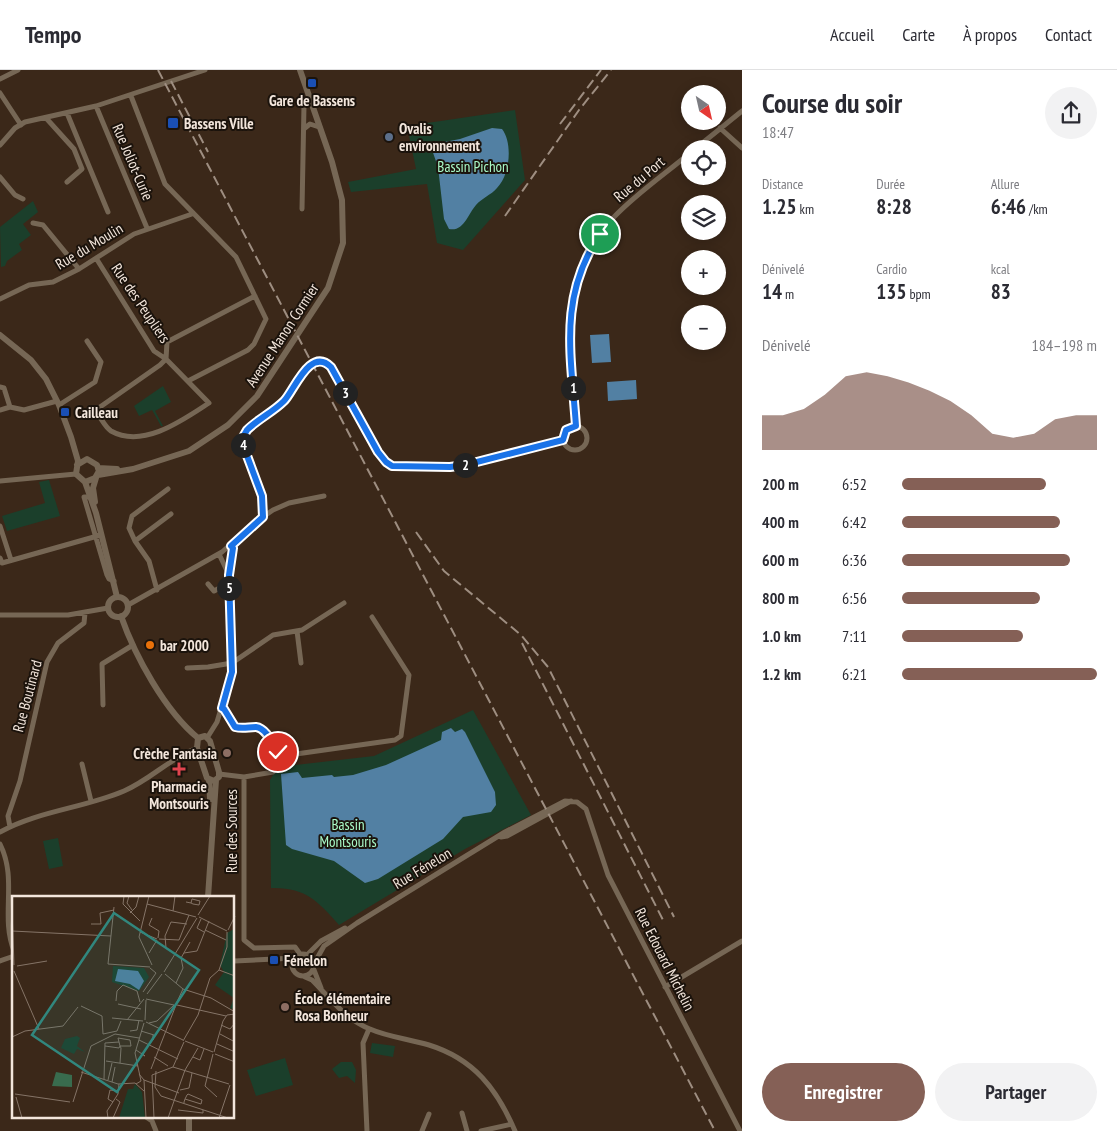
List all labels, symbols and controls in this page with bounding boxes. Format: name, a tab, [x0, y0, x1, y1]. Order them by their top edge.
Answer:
text: Tempo	[25, 19, 81, 50]
text: Accueil	[830, 23, 874, 46]
text: Carte	[902, 23, 935, 46]
text: À propos	[963, 23, 1017, 46]
text: Contact	[1045, 23, 1092, 46]
marker: Gare de Bassens	[306, 77, 318, 89]
text: Course du soir	[762, 84, 902, 121]
north arrow	[681, 85, 726, 130]
map controls	[681, 85, 726, 350]
button: share	[1045, 87, 1097, 139]
place label: Gare de Bassens	[269, 91, 355, 110]
place label: Bassens Ville	[184, 114, 254, 133]
marker: Bassens Ville	[166, 116, 180, 130]
place label: Ovalis environnement	[399, 119, 481, 155]
street label: Rue Joliot-Curie	[108, 121, 158, 203]
text: 18:47	[762, 122, 794, 142]
marker: Ovalis environnement	[383, 131, 395, 143]
button: locate	[681, 140, 726, 185]
street label: Rue du Port	[610, 152, 668, 206]
park label: Bassin Pichon	[437, 157, 509, 176]
text: Distance	[762, 175, 803, 193]
text: Durée	[876, 175, 905, 193]
text: Allure	[991, 175, 1020, 193]
text: 1.25	[762, 193, 797, 220]
text: 8:28	[876, 193, 912, 220]
text: 6:46	[991, 193, 1026, 220]
button: layers	[681, 195, 726, 240]
text: km	[797, 200, 814, 218]
text: /km	[1026, 200, 1048, 218]
pin	[579, 213, 621, 255]
street label: Rue du Moulin	[52, 219, 126, 273]
icon: arrive	[586, 220, 614, 248]
button: +	[681, 250, 726, 295]
street label: Rue des Peupliers	[107, 260, 175, 346]
text: Dénivelé	[762, 260, 805, 278]
text: Cardio	[876, 260, 907, 278]
text: kcal	[991, 260, 1010, 278]
text: 14	[762, 278, 782, 305]
text: 135	[876, 278, 906, 305]
text: 83	[991, 278, 1011, 305]
street label: Avenue Manon Cormier	[241, 279, 323, 390]
text: m	[782, 285, 794, 303]
text: bpm	[906, 285, 931, 303]
button: −	[681, 305, 726, 350]
text: Dénivelé	[762, 335, 811, 355]
text: 184–198 m	[1032, 335, 1097, 355]
pin: 1	[560, 376, 586, 400]
text: 1	[570, 379, 577, 397]
pin: 3	[332, 380, 358, 406]
text: 3	[342, 384, 349, 402]
place label: Cailleau	[75, 403, 118, 422]
marker: Cailleau	[59, 406, 71, 418]
pin: 4	[230, 432, 256, 458]
text: 4	[240, 436, 247, 454]
pin: 2	[452, 452, 478, 478]
text: 2	[462, 456, 469, 474]
text: 200 m	[762, 474, 799, 494]
text: 6:52	[842, 474, 867, 494]
text: 400 m	[762, 512, 799, 532]
text: 6:42	[842, 512, 867, 532]
text: 600 m	[762, 550, 799, 570]
text: 6:36	[842, 550, 867, 570]
pin: 5	[216, 576, 242, 600]
text: 5	[226, 579, 233, 597]
text: 800 m	[762, 588, 799, 608]
text: 6:56	[842, 588, 867, 608]
text: 1.0 km	[762, 626, 801, 646]
text: 7:11	[842, 626, 867, 646]
place label: bar 2000	[160, 636, 209, 655]
marker: bar 2000	[144, 639, 156, 651]
street label: Rue Boutinard	[8, 658, 46, 734]
text: 1.2 km	[762, 664, 801, 684]
text: 6:21	[842, 664, 867, 684]
pin	[257, 731, 299, 773]
icon: check	[264, 738, 292, 766]
place label: Crèche Fantasia	[133, 744, 217, 763]
marker: Crèche Fantasia	[221, 747, 233, 759]
marker: Pharmacie Montsouris	[173, 763, 185, 775]
place label: Pharmacie Montsouris	[149, 777, 209, 813]
street label: Rue des Sources	[222, 789, 241, 873]
park label: Bassin Montsouris	[319, 815, 377, 851]
street label: Rue Fénelon	[389, 843, 455, 893]
inset map	[12, 896, 235, 1118]
street label: Rue Edouard Michelin	[631, 904, 699, 1014]
place label: Fénelon	[284, 951, 327, 970]
marker: Fénelon	[268, 954, 280, 966]
place label: École élémentaire Rosa Bonheur	[295, 989, 391, 1025]
marker: École élémentaire Rosa Bonheur	[279, 1001, 291, 1013]
button: Enregistrer	[762, 1063, 925, 1121]
button: Partager	[935, 1063, 1097, 1121]

